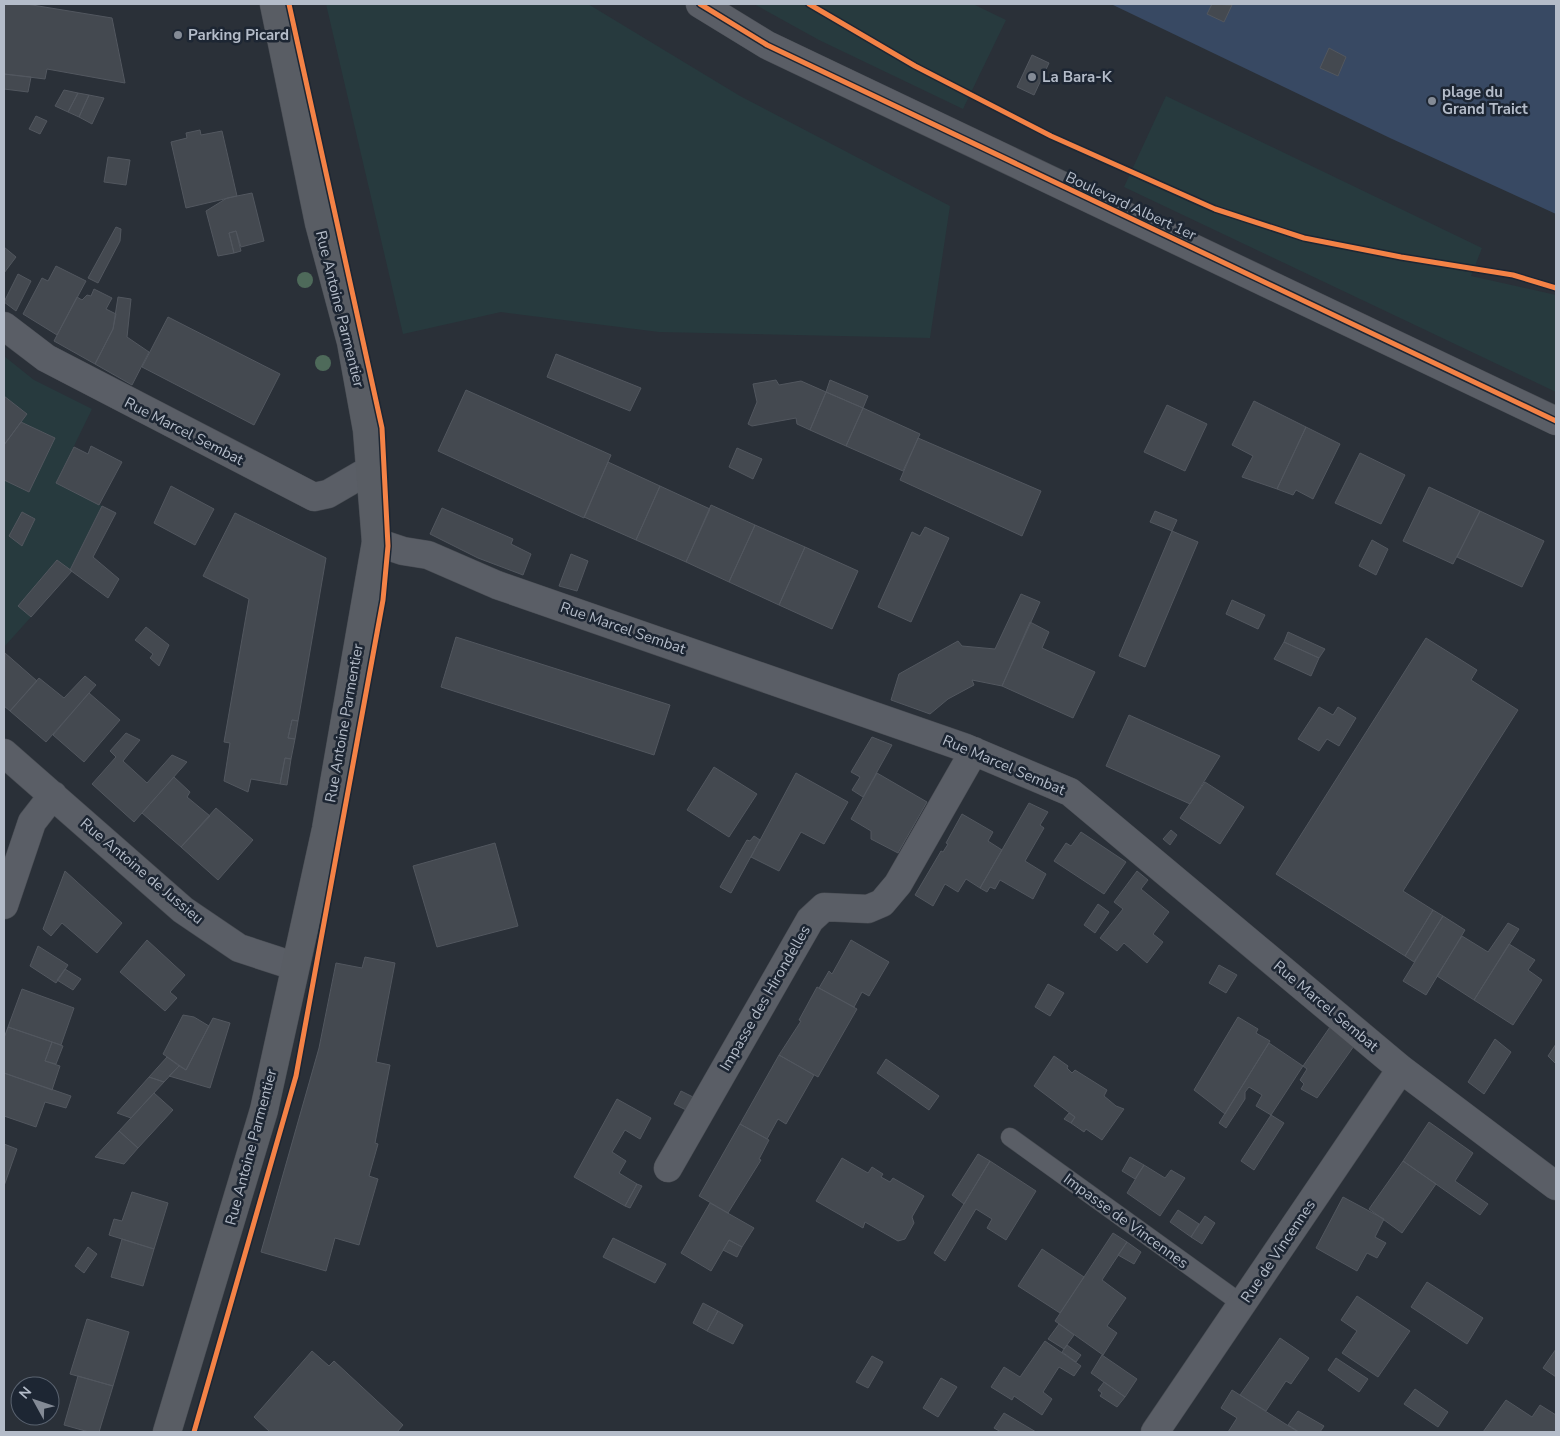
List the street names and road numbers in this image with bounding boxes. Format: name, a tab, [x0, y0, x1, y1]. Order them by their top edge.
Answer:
street label: Boulevard Albert 1er	[1062, 167, 1200, 245]
street label: Rue Antoine Parmentier	[311, 228, 369, 390]
street label: Rue Marcel Sembat	[121, 392, 248, 470]
street label: Rue Marcel Sembat	[558, 597, 689, 659]
street label: Rue Antoine Parmentier	[320, 641, 368, 804]
street label: Rue Marcel Sembat	[940, 730, 1069, 800]
street label: Rue Antoine de Jussieu	[76, 813, 208, 929]
street label: Impasse des Hirondelles	[715, 921, 815, 1075]
street label: Rue Marcel Sembat	[1269, 956, 1383, 1056]
street label: Rue Antoine Parmentier	[221, 1066, 282, 1227]
street label: Impasse de Vincennes	[1060, 1169, 1192, 1273]
street label: Rue de Vincennes	[1236, 1196, 1320, 1306]

